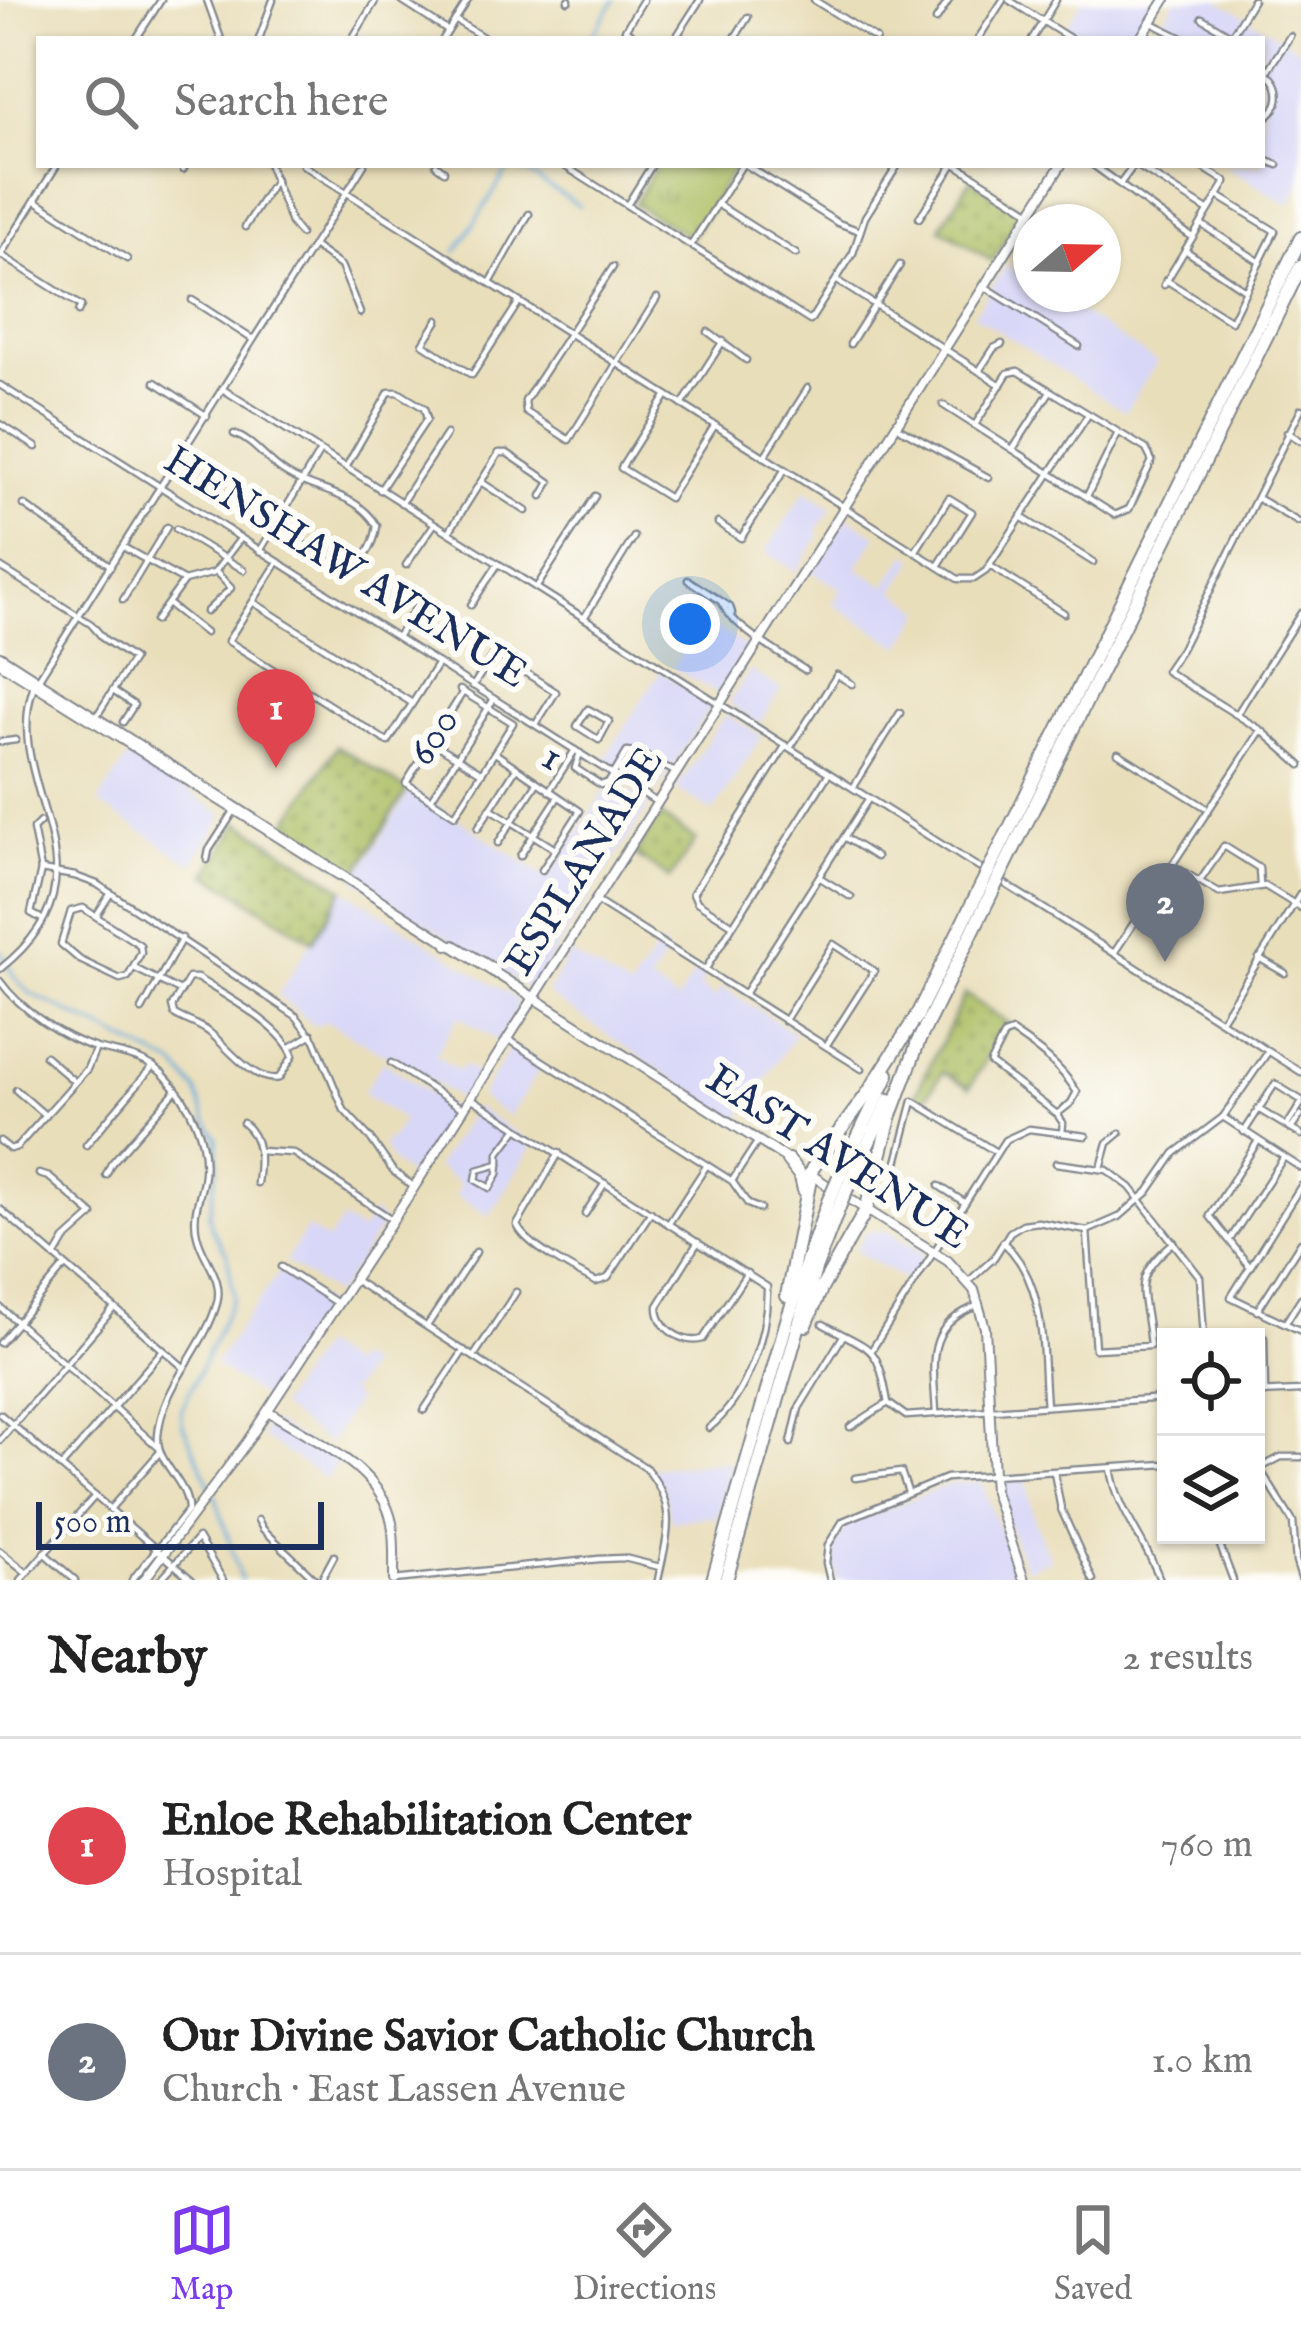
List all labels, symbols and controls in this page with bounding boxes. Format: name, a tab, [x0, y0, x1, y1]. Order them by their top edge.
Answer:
search box	[36, 36, 1265, 168]
icon: search	[78, 69, 144, 135]
text: Search here	[174, 74, 388, 131]
north arrow	[1013, 204, 1121, 312]
street label: HENSHAW AVENUE	[153, 435, 537, 701]
your location	[660, 594, 720, 654]
pin: 1	[237, 669, 315, 768]
street label: 600	[396, 698, 472, 776]
street label: 1	[531, 731, 573, 785]
street label: ESPLANADE	[494, 738, 676, 986]
pin: 2	[1126, 863, 1204, 962]
street label: EAST AVENUE	[696, 1053, 978, 1263]
map controls	[1157, 1328, 1265, 1544]
button: locate	[1157, 1328, 1265, 1436]
button: layers	[1157, 1436, 1265, 1544]
scale bar	[36, 1496, 324, 1549]
text: 500 m	[54, 1502, 131, 1544]
text: Nearby	[48, 1626, 207, 1691]
text: 2 results	[1122, 1634, 1253, 1683]
text: Enloe Rehabilitation Center	[162, 1793, 691, 1850]
text: 1	[80, 1821, 94, 1870]
text: 760 m	[1161, 1821, 1253, 1870]
text: Hospital	[162, 1850, 302, 1899]
text: Our Divine Savior Catholic Church	[162, 2009, 815, 2066]
text: 2	[78, 2037, 96, 2086]
text: 1.0 km	[1151, 2037, 1253, 2086]
text: Church · East Lassen Avenue	[162, 2066, 626, 2115]
tab: Map	[169, 2197, 235, 2311]
tab: Directions	[573, 2197, 716, 2311]
tab: Saved	[1054, 2197, 1132, 2311]

